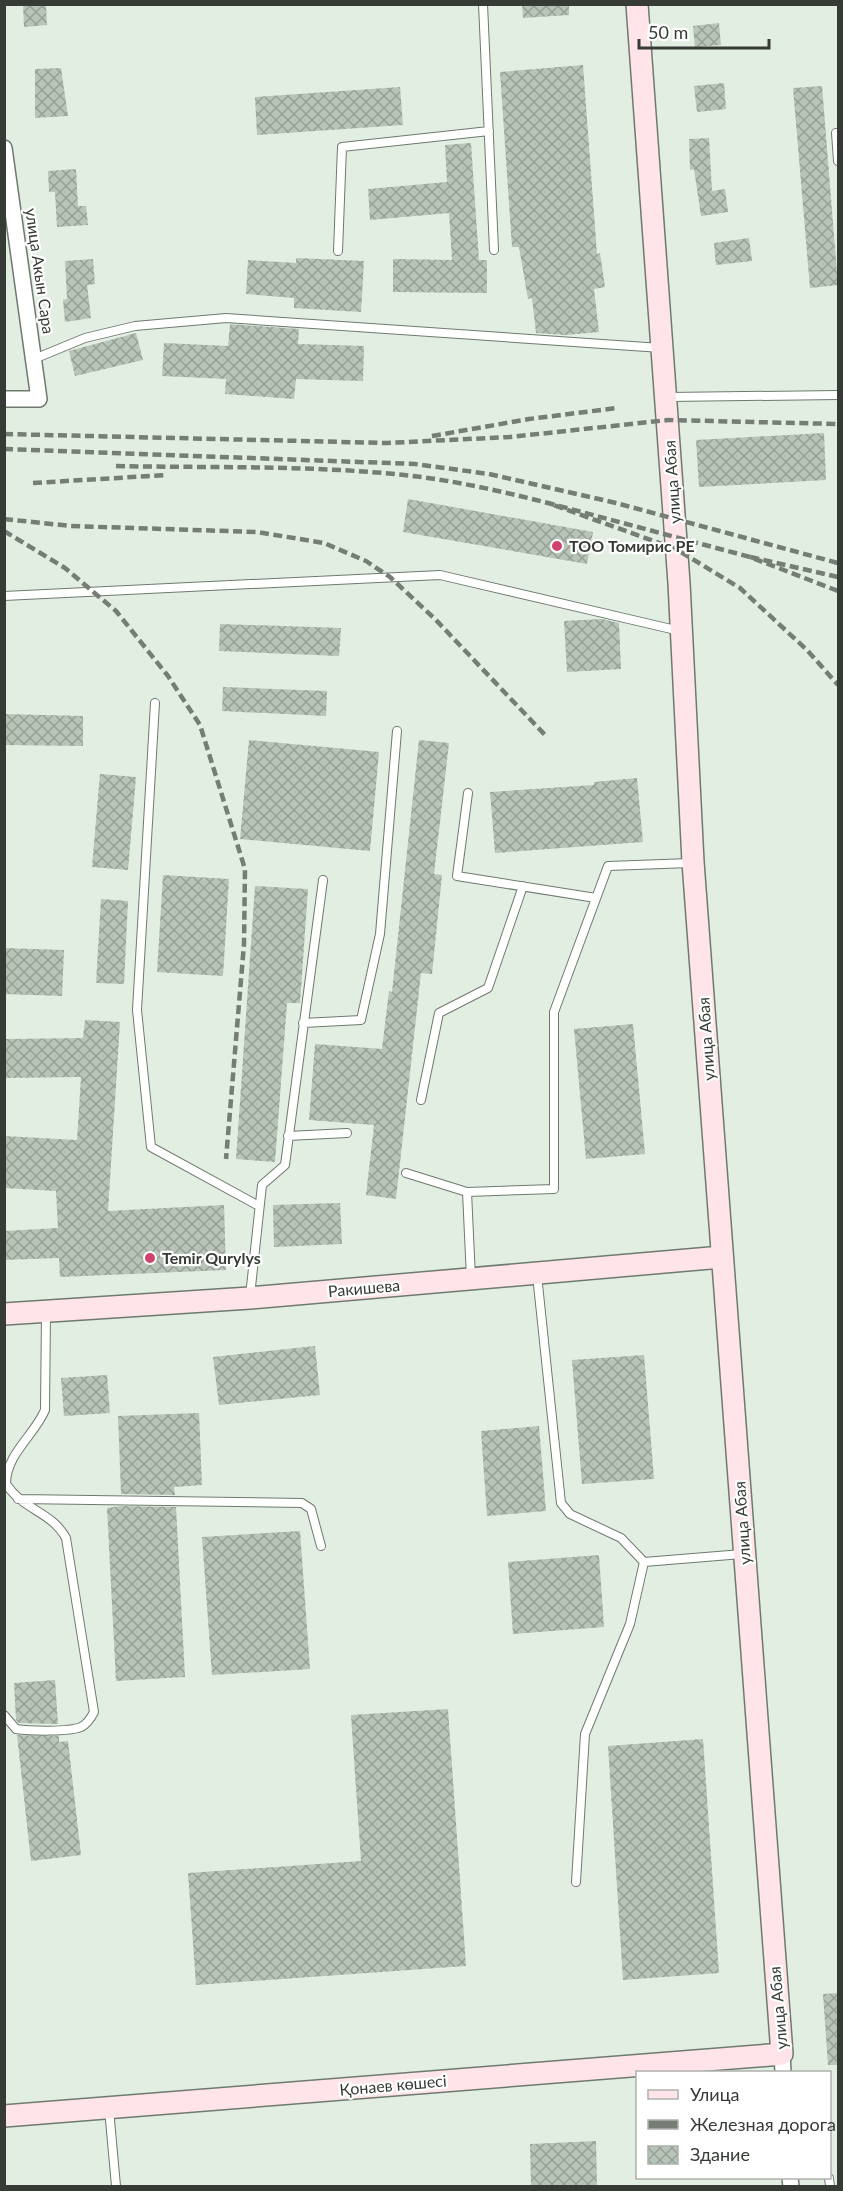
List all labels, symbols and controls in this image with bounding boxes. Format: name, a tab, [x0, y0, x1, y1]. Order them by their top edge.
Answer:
scale bar	[639, 12, 770, 50]
text: 50 m	[648, 21, 688, 43]
street label: улица Акын Сара	[22, 207, 59, 335]
street label: улица Абая	[659, 440, 684, 524]
place label: ТОО Томирис РЕ	[569, 536, 695, 555]
marker: ТОО Томирис РЕ	[550, 539, 564, 553]
street label: улица Абая	[693, 997, 718, 1081]
place label: Temir Qurylys	[162, 1248, 261, 1267]
marker: Temir Qurylys	[143, 1251, 157, 1265]
street label: Ракишева	[327, 1275, 401, 1300]
street label: улица Абая	[729, 1481, 754, 1565]
street label: улица Абая	[764, 1966, 791, 2050]
street label: Қонаев көшесі	[339, 2070, 447, 2099]
legend	[636, 2071, 831, 2179]
text: Улица	[690, 2083, 740, 2105]
text: Железная дорога	[690, 2113, 836, 2135]
text: Здание	[690, 2143, 750, 2165]

